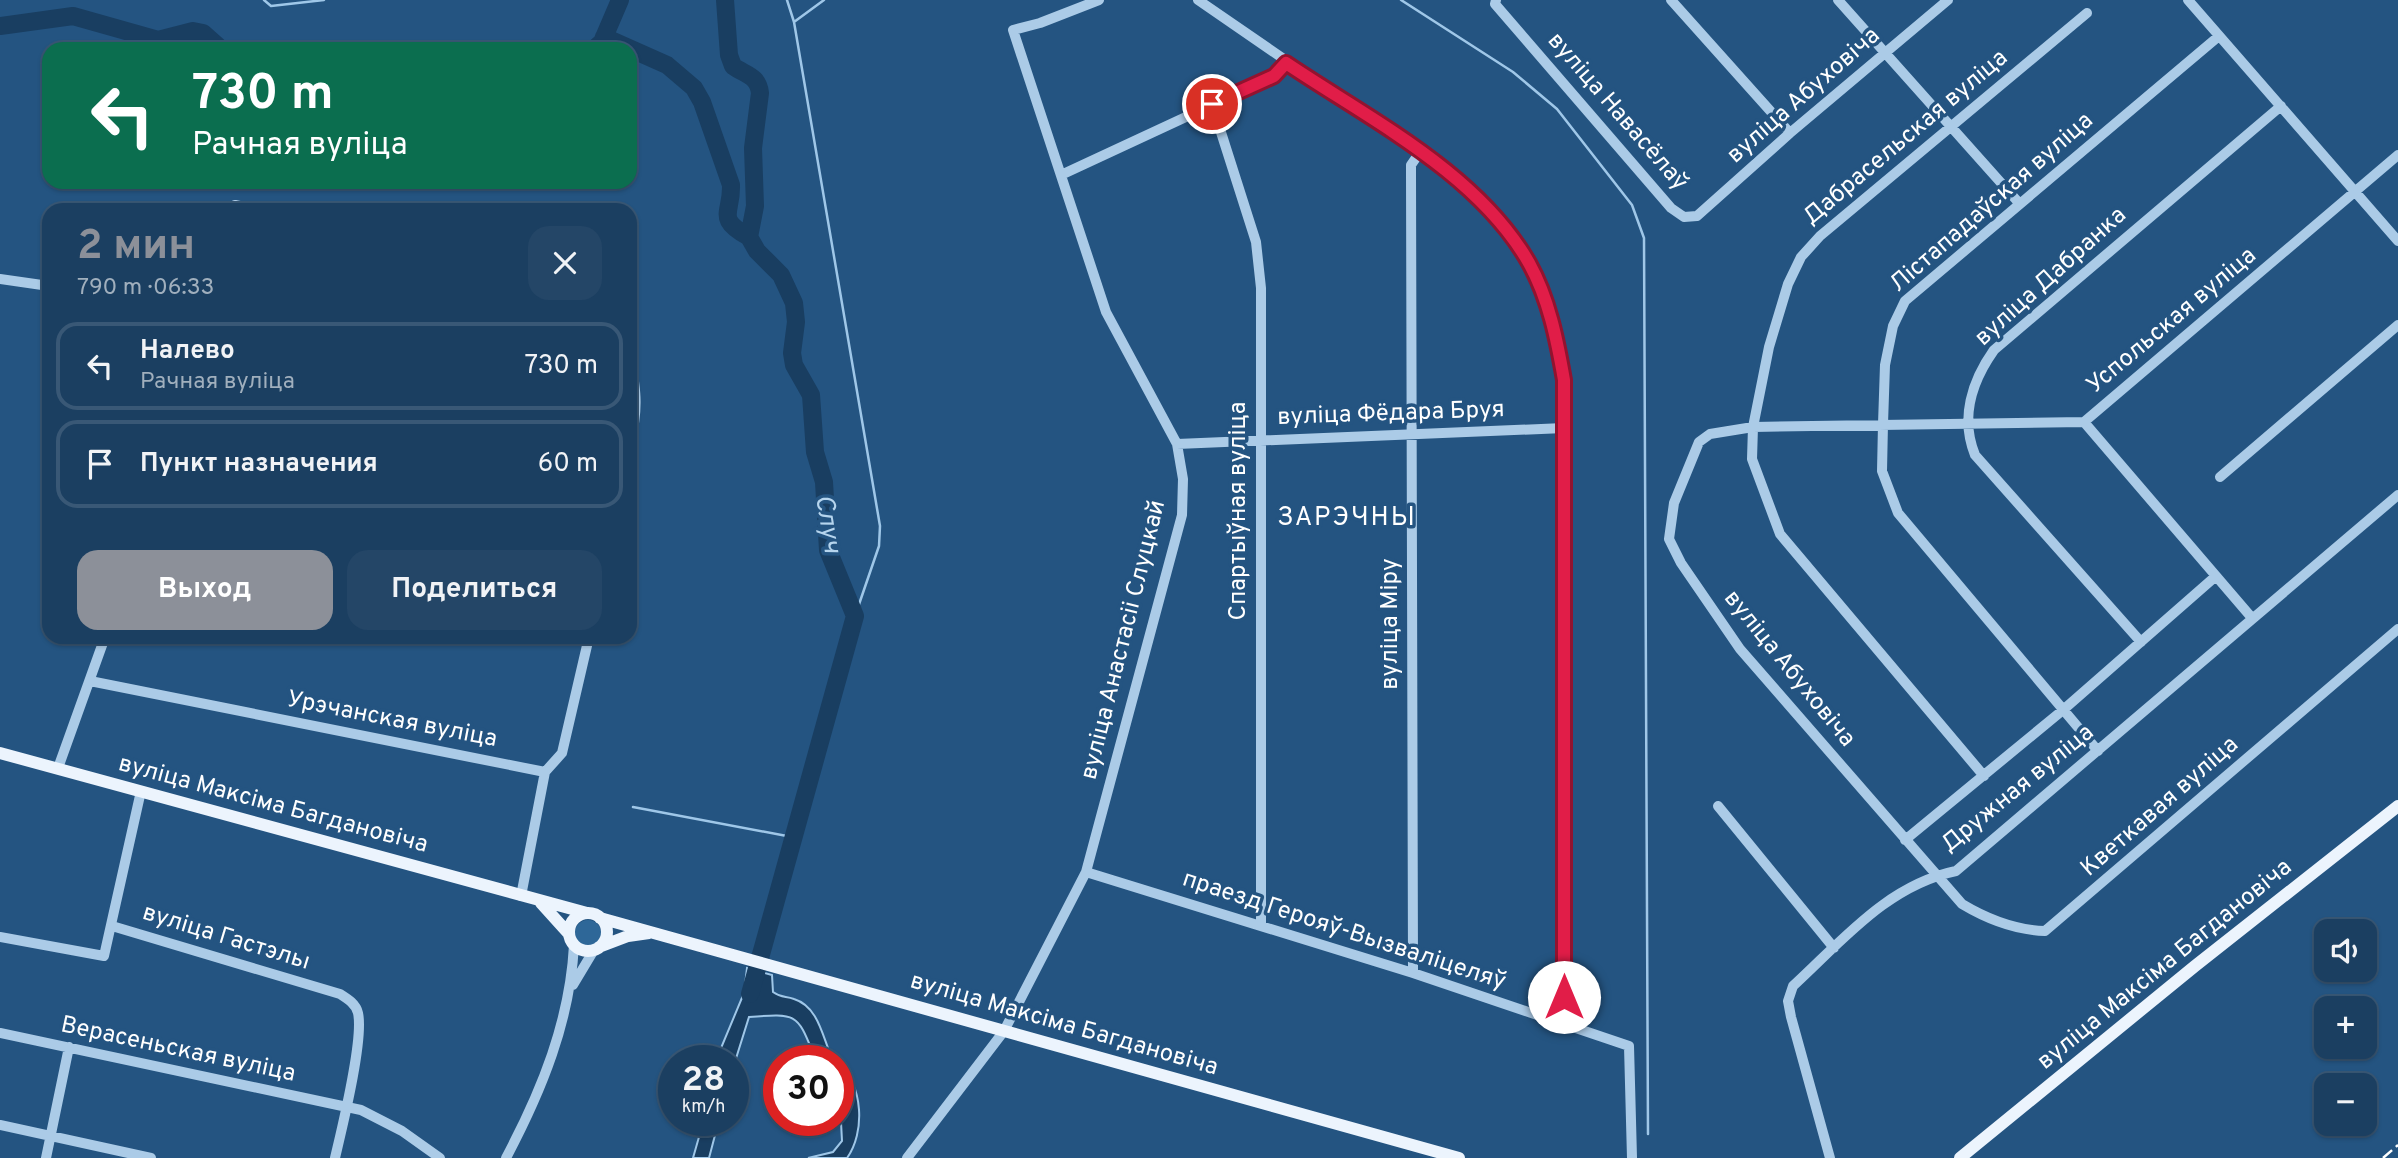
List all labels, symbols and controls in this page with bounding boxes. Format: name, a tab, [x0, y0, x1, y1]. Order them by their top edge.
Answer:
street label: вуліца Абуховіча	[1721, 21, 1887, 171]
street label: вуліца Навасёлаў	[1540, 27, 1694, 197]
street label: Дабрасельская вуліца	[1798, 44, 2014, 232]
text: 730 m	[192, 65, 334, 127]
icon: left	[77, 70, 168, 161]
pin	[1182, 74, 1242, 134]
icon: arrive	[1193, 85, 1231, 123]
street label: Лістападаўская вуліца	[1884, 106, 2100, 300]
text: Рачная вуліца	[192, 126, 407, 166]
street label: вуліца Дабранка	[1969, 201, 2133, 353]
text: 2 мин	[77, 221, 195, 274]
button: close	[528, 226, 602, 300]
street label: Успольская вуліца	[2081, 241, 2263, 401]
text: 790 m · 06:33	[77, 274, 214, 303]
text: Налево	[140, 335, 235, 368]
icon: left	[81, 347, 119, 385]
text: 730 m	[525, 350, 598, 383]
text: Рачная вуліца	[140, 368, 295, 397]
street label: вуліца Фёдара Бруя	[1277, 395, 1505, 433]
street label: Спартыўная вуліца	[1224, 402, 1254, 620]
icon: arrive	[81, 445, 119, 483]
text: Пункт назначения	[140, 448, 378, 481]
text: 60 m	[538, 448, 598, 481]
water label: Случ	[806, 492, 848, 556]
street label: вуліца Анастасіі Слуцкай	[1075, 497, 1173, 783]
district label: ЗАРЭЧНЫ	[1277, 502, 1417, 535]
button: Выход	[77, 550, 333, 630]
button: Поделиться	[347, 550, 602, 630]
street label: вуліца Міру	[1376, 558, 1406, 690]
street label: вуліца Абуховіча	[1717, 585, 1861, 753]
street label: Урэчанская вуліца	[284, 685, 500, 755]
street label: Дружная вуліца	[1936, 718, 2100, 860]
street label: Кветкавая вуліца	[2075, 730, 2245, 884]
street label: вуліца Максіма Багдановіча	[115, 749, 431, 861]
street label: вуліца Максіма Багдановіча	[2032, 853, 2298, 1077]
street label: праезд Герояў-Вызваліцеляў	[1178, 864, 1510, 998]
street label: вуліца Гастэлы	[139, 898, 313, 978]
map controls	[2314, 919, 2377, 1136]
button: sound	[2314, 919, 2377, 982]
position arrow	[1527, 960, 1601, 1034]
street label: вуліца Максіма Багдановіча	[906, 967, 1222, 1083]
button: +	[2314, 996, 2377, 1059]
street label: Верасеньская вуліца	[58, 1010, 298, 1090]
speed limit sign: 30	[763, 1045, 854, 1136]
text: 28	[682, 1059, 725, 1103]
button: −	[2314, 1073, 2377, 1136]
text: km/h	[682, 1096, 725, 1119]

